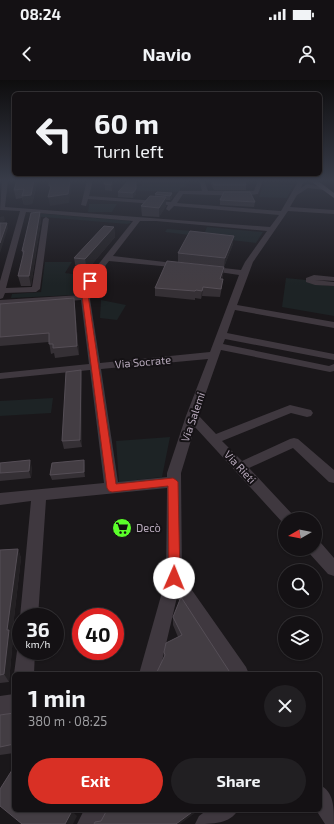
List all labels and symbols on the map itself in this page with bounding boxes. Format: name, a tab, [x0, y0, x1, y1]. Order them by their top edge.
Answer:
pin	[73, 264, 107, 298]
street label: Via Socrate	[114, 353, 172, 370]
street label: Via Salemi	[178, 390, 207, 443]
street label: Via Rieti	[222, 447, 259, 486]
north arrow	[278, 512, 322, 556]
supermarket icon: Decò	[111, 517, 133, 539]
place label: Decò	[136, 521, 161, 534]
position arrow	[153, 557, 195, 599]
speed limit sign: 40	[72, 608, 124, 660]

